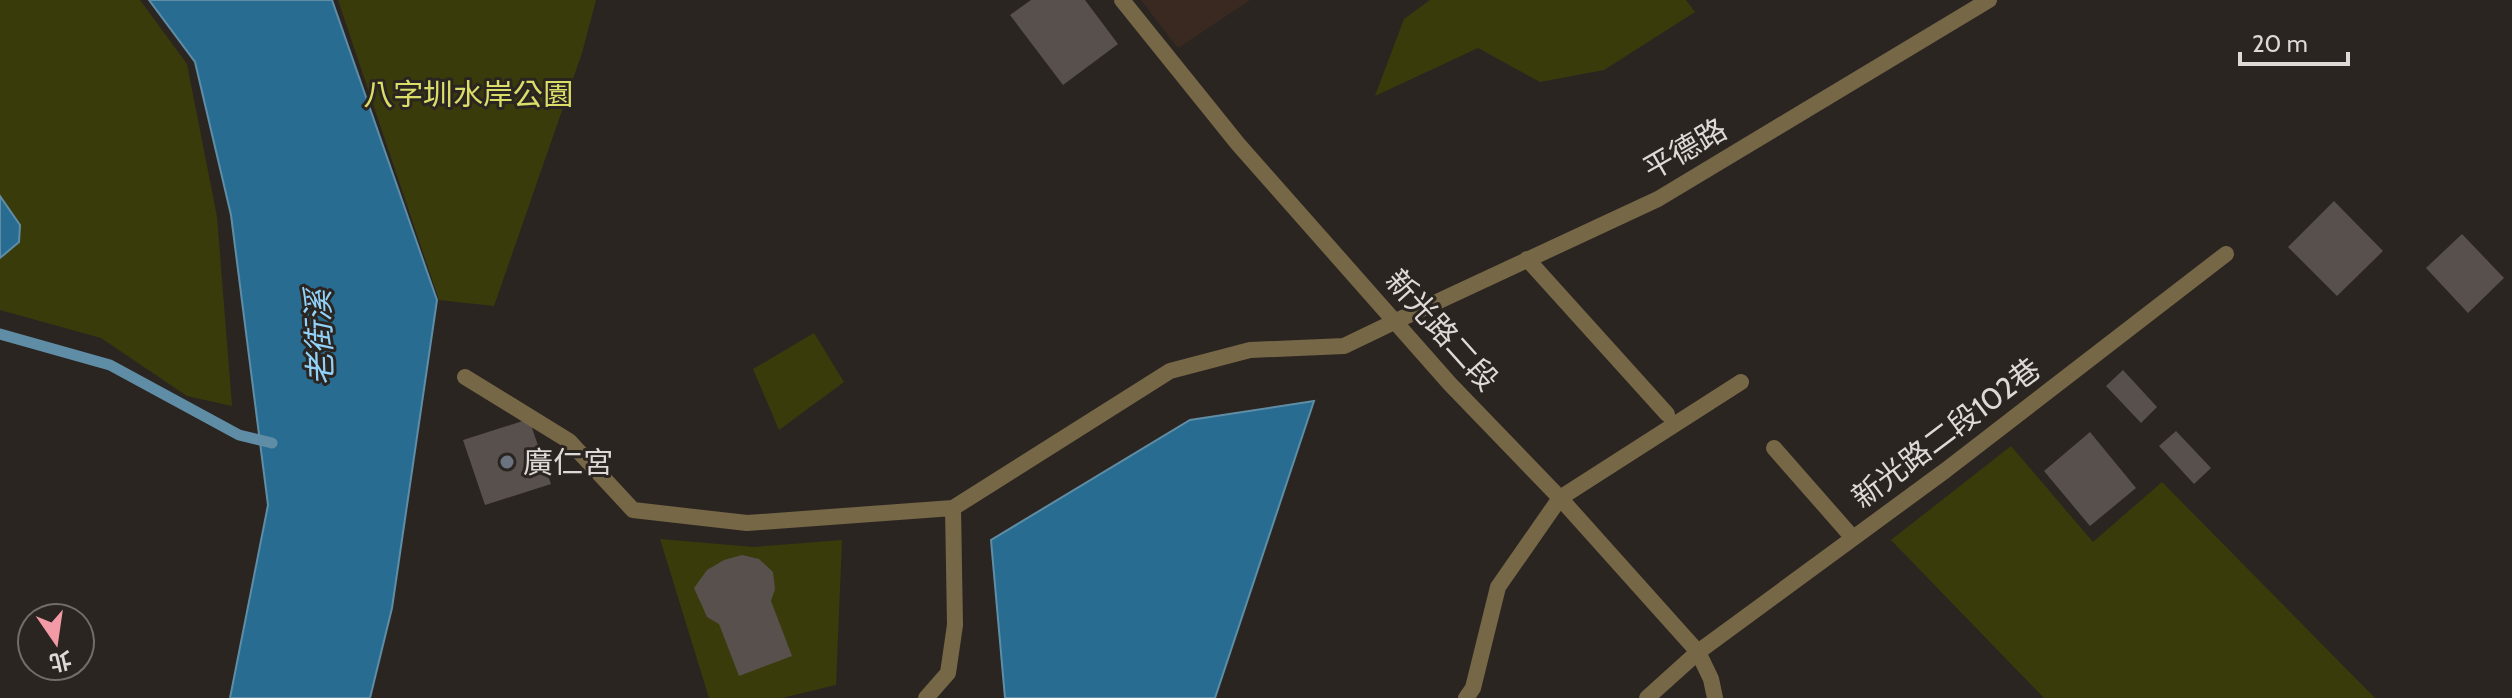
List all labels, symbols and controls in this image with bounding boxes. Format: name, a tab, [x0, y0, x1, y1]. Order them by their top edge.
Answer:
scale bar	[2240, 16, 2348, 66]
text: 20 m	[2252, 29, 2308, 58]
park label: 八字圳水岸公園	[363, 76, 573, 113]
street label: 平德路	[1637, 110, 1733, 188]
street label: 新光路二段	[1378, 262, 1506, 398]
water label: 老街溪	[298, 285, 340, 387]
street label: 新光路二段102巷	[1844, 350, 2048, 516]
place label: 廣仁宮	[523, 444, 613, 481]
marker: 廣仁宮	[498, 453, 516, 471]
north arrow	[16, 602, 96, 682]
text: 北	[47, 645, 74, 677]

